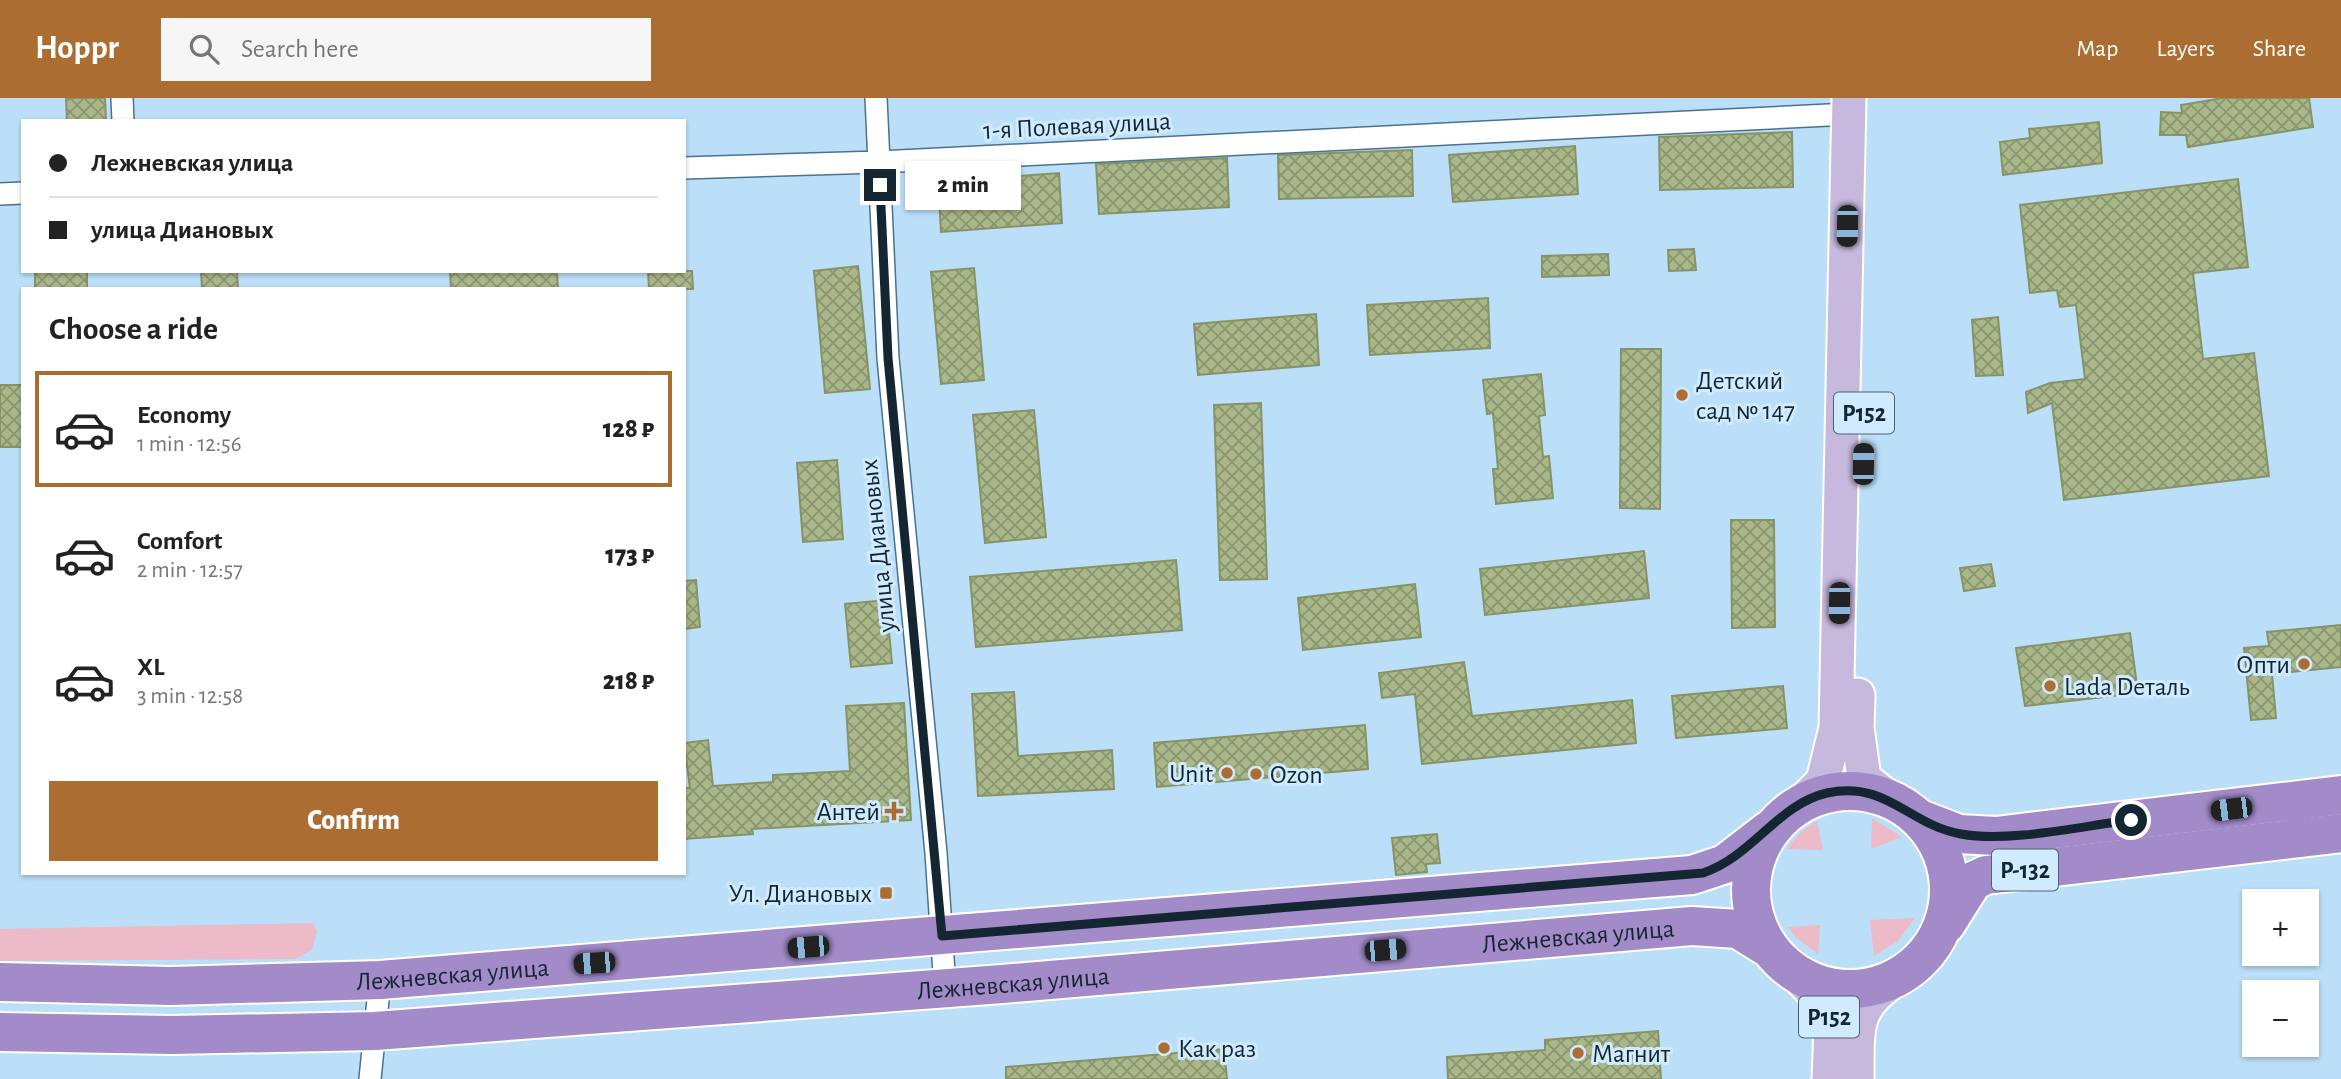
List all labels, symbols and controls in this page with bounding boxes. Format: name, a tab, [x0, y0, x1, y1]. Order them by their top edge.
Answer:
search box	[161, 18, 651, 81]
icon: search	[185, 30, 223, 68]
text: Hoppr	[35, 32, 119, 65]
text: Search here	[241, 36, 359, 62]
text: Map	[2076, 37, 2118, 61]
text: Layers	[2156, 37, 2215, 61]
text: Share	[2253, 37, 2306, 61]
street label: 1-я Полевая улица	[982, 108, 1172, 144]
text: Лежневская улица	[91, 150, 293, 176]
callout: 2 min	[904, 160, 1020, 210]
route end	[864, 169, 896, 201]
text: 2 min	[937, 174, 989, 197]
car	[1837, 205, 1858, 247]
text: улица Диановых	[91, 217, 274, 243]
text: Choose a ride	[49, 313, 218, 345]
place label: Детский сад № 147	[1696, 368, 1795, 424]
marker: Детский сад № 147	[1674, 387, 1690, 403]
road number: Р152	[1834, 392, 1894, 434]
icon: car	[53, 398, 116, 461]
text: Economy	[137, 402, 231, 428]
text: 128 ₽	[603, 416, 654, 442]
text: 1 min · 12:56	[137, 433, 241, 456]
car	[1853, 443, 1874, 485]
street label: улица Диановых	[856, 458, 900, 635]
icon: car	[53, 524, 116, 587]
text: Comfort	[137, 528, 222, 554]
text: 173 ₽	[605, 542, 654, 568]
text: 2 min · 12:57	[137, 559, 243, 582]
car	[1829, 582, 1850, 624]
icon: car	[53, 650, 116, 713]
place label: Опти	[2236, 652, 2290, 678]
text: XL	[137, 654, 164, 680]
marker: Опти	[2296, 656, 2312, 672]
text: 218 ₽	[603, 668, 654, 694]
place label: Lada Dеталь	[2064, 674, 2189, 700]
marker: Lada Dеталь	[2042, 678, 2058, 694]
text: 3 min · 12:58	[137, 685, 243, 708]
place label: Unit	[1169, 761, 1213, 787]
place label: Ozon	[1270, 762, 1323, 788]
marker: Unit	[1219, 765, 1235, 781]
marker: Ozon	[1248, 766, 1264, 782]
button: Confirm	[49, 781, 658, 861]
car	[2209, 796, 2254, 822]
place label: Антей	[817, 799, 880, 825]
marker: Антей	[886, 803, 902, 819]
route start	[2115, 804, 2147, 836]
road number: Р-132	[1992, 850, 2058, 890]
place label: Ул. Диановых	[729, 881, 872, 907]
marker: Ул. Диановых	[878, 885, 894, 901]
map controls	[2242, 889, 2319, 1057]
button: +	[2242, 889, 2319, 966]
street label: Лежневская улица	[1481, 916, 1676, 958]
car	[787, 935, 830, 959]
car	[1364, 938, 1407, 962]
car	[573, 951, 616, 975]
street label: Лежневская улица	[356, 955, 550, 995]
street label: Лежневская улица	[916, 963, 1111, 1004]
button: −	[2242, 980, 2319, 1057]
road number: Р152	[1799, 996, 1859, 1037]
place label: Как раз	[1178, 1036, 1256, 1062]
marker: Как раз	[1156, 1040, 1172, 1056]
place label: Магнит	[1592, 1041, 1671, 1067]
marker: Магнит	[1570, 1045, 1586, 1061]

